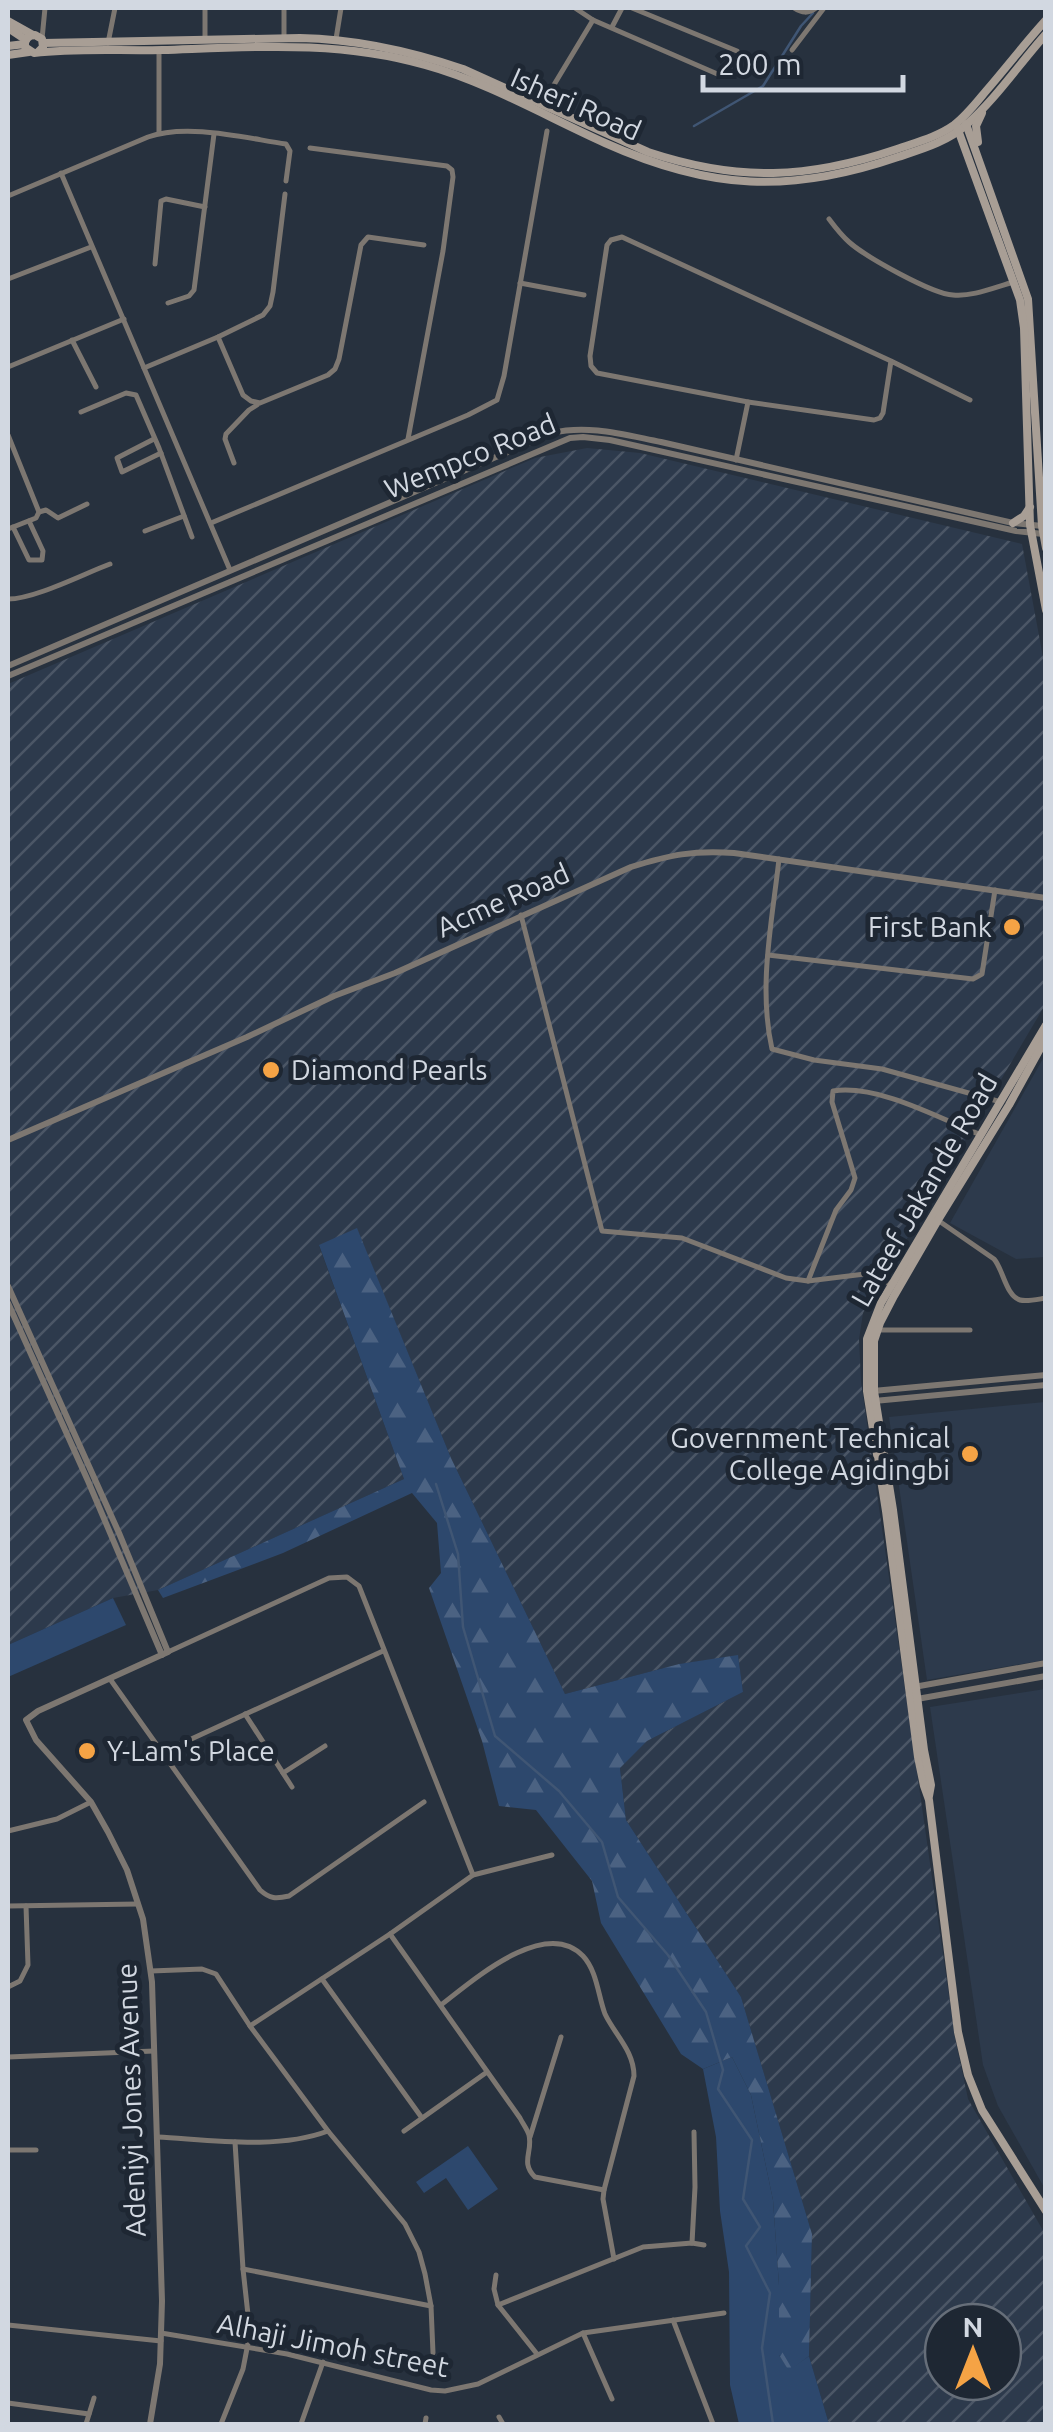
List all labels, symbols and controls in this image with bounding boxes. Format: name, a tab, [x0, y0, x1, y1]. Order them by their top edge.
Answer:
scale bar	[703, 30, 903, 92]
text: 200 m	[718, 47, 802, 81]
street label: Isheri Road	[506, 61, 646, 146]
street label: Wempco Road	[380, 407, 560, 504]
street label: Acme Road	[432, 857, 574, 943]
place label: First Bank	[868, 911, 992, 942]
marker: First Bank	[1001, 916, 1023, 938]
place label: Diamond Pearls	[291, 1054, 487, 1085]
marker: Diamond Pearls	[260, 1059, 282, 1081]
street label: Lateef Jakande Road	[844, 1068, 1003, 1311]
place label: Government Technical College Agidingbi	[670, 1422, 950, 1485]
marker: Government Technical College Agidingbi	[959, 1443, 981, 1465]
place label: Y-Lam's Place	[107, 1735, 275, 1766]
marker: Y-Lam's Place	[76, 1740, 98, 1762]
street label: Adeniyi Jones Avenue	[110, 1963, 151, 2237]
north arrow	[923, 2302, 1023, 2402]
street label: Alhaji Jimoh street	[215, 2307, 451, 2382]
text: N	[963, 2311, 983, 2342]

